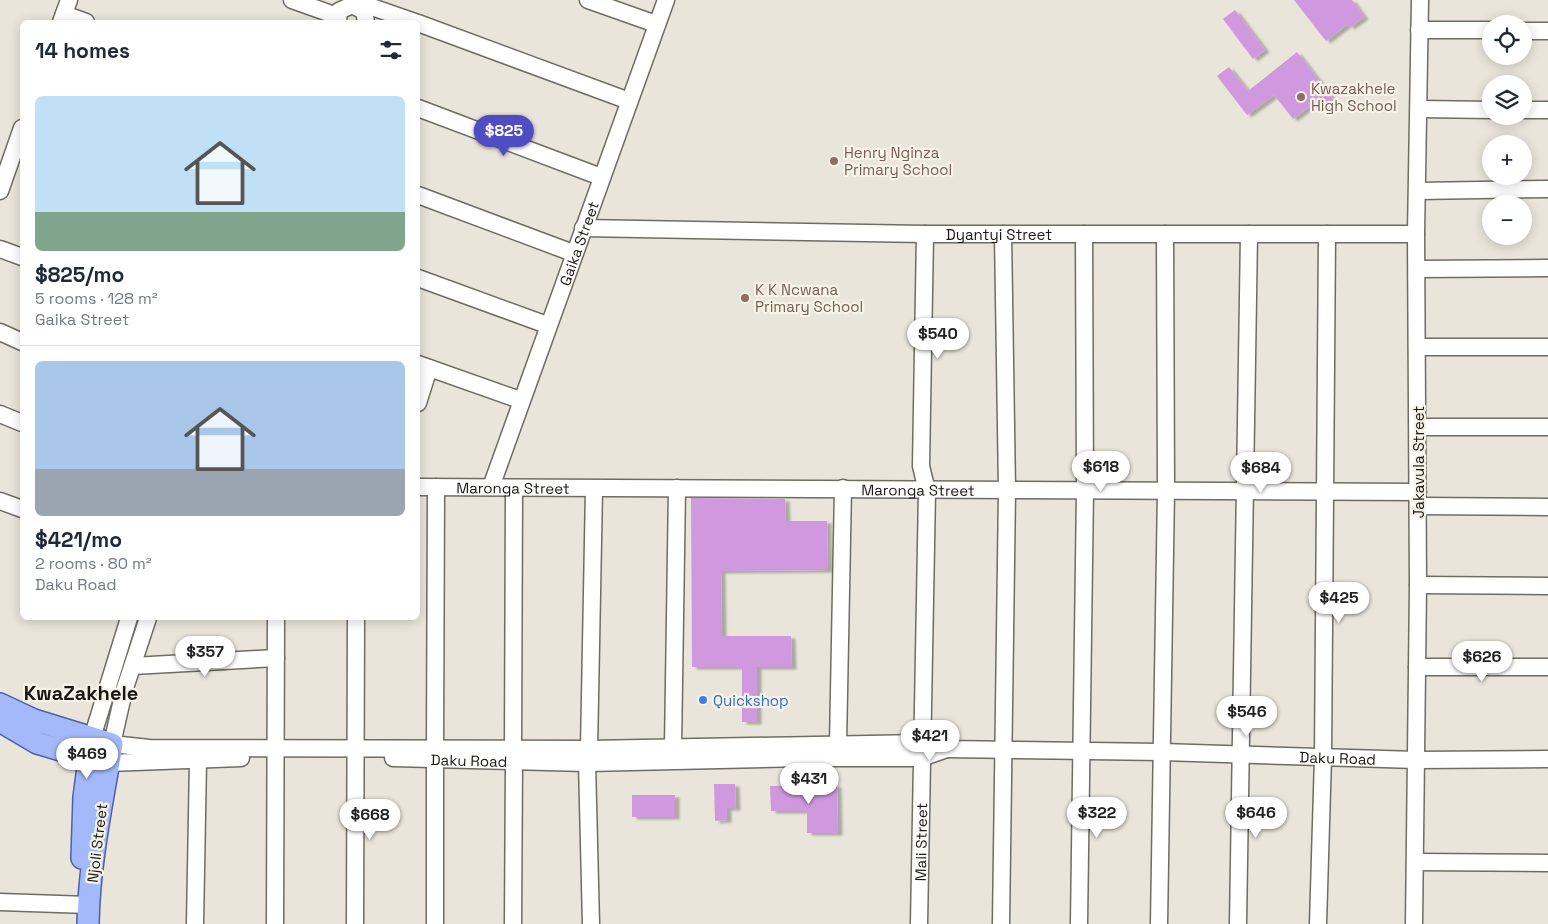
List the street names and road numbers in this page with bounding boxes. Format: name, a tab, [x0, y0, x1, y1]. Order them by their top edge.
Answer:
street label: Gaika Street	[555, 198, 603, 288]
street label: Dyantyi Street	[946, 225, 1052, 244]
street label: Jakavula Street	[1409, 406, 1428, 518]
street label: Maronga Street	[456, 478, 570, 497]
street label: Maronga Street	[861, 480, 975, 499]
street label: Daku Road	[1299, 747, 1376, 768]
street label: Daku Road	[430, 749, 507, 770]
street label: Njoli Street	[83, 802, 111, 884]
street label: Mali Street	[910, 802, 931, 882]

